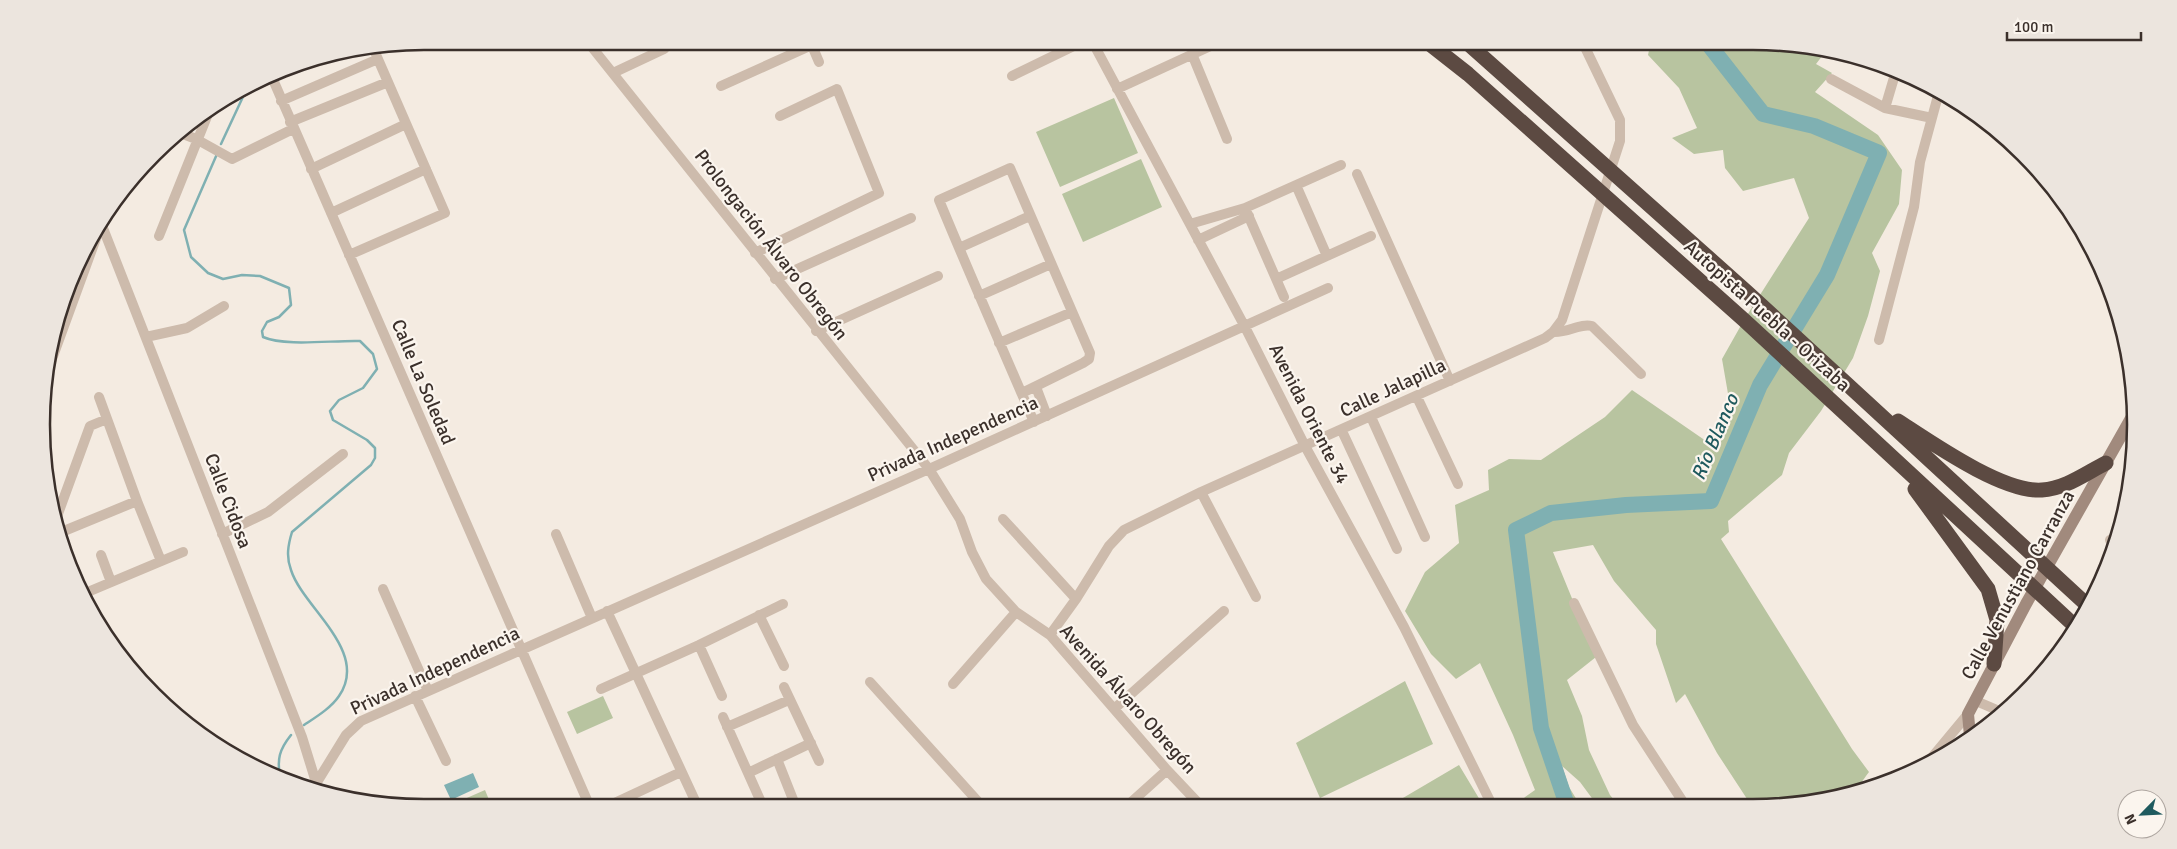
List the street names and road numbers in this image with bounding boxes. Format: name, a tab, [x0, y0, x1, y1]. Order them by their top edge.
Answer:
street label: Prolongación Álvaro Obregón	[689, 145, 853, 345]
street label: Autopista Puebla - Orizaba	[1679, 235, 1855, 397]
street label: Calle La Soledad	[386, 316, 460, 448]
street label: Avenida Oriente 34	[1263, 340, 1355, 488]
street label: Calle Jalapilla	[1336, 353, 1450, 423]
street label: Privada Independencia	[864, 391, 1042, 487]
street label: Calle Cidosa	[199, 450, 257, 552]
street label: Calle Venustiano Carranza	[1956, 486, 2080, 684]
street label: Avenida Álvaro Obregón	[1054, 619, 1202, 779]
street label: Privada Independencia	[346, 621, 524, 721]

